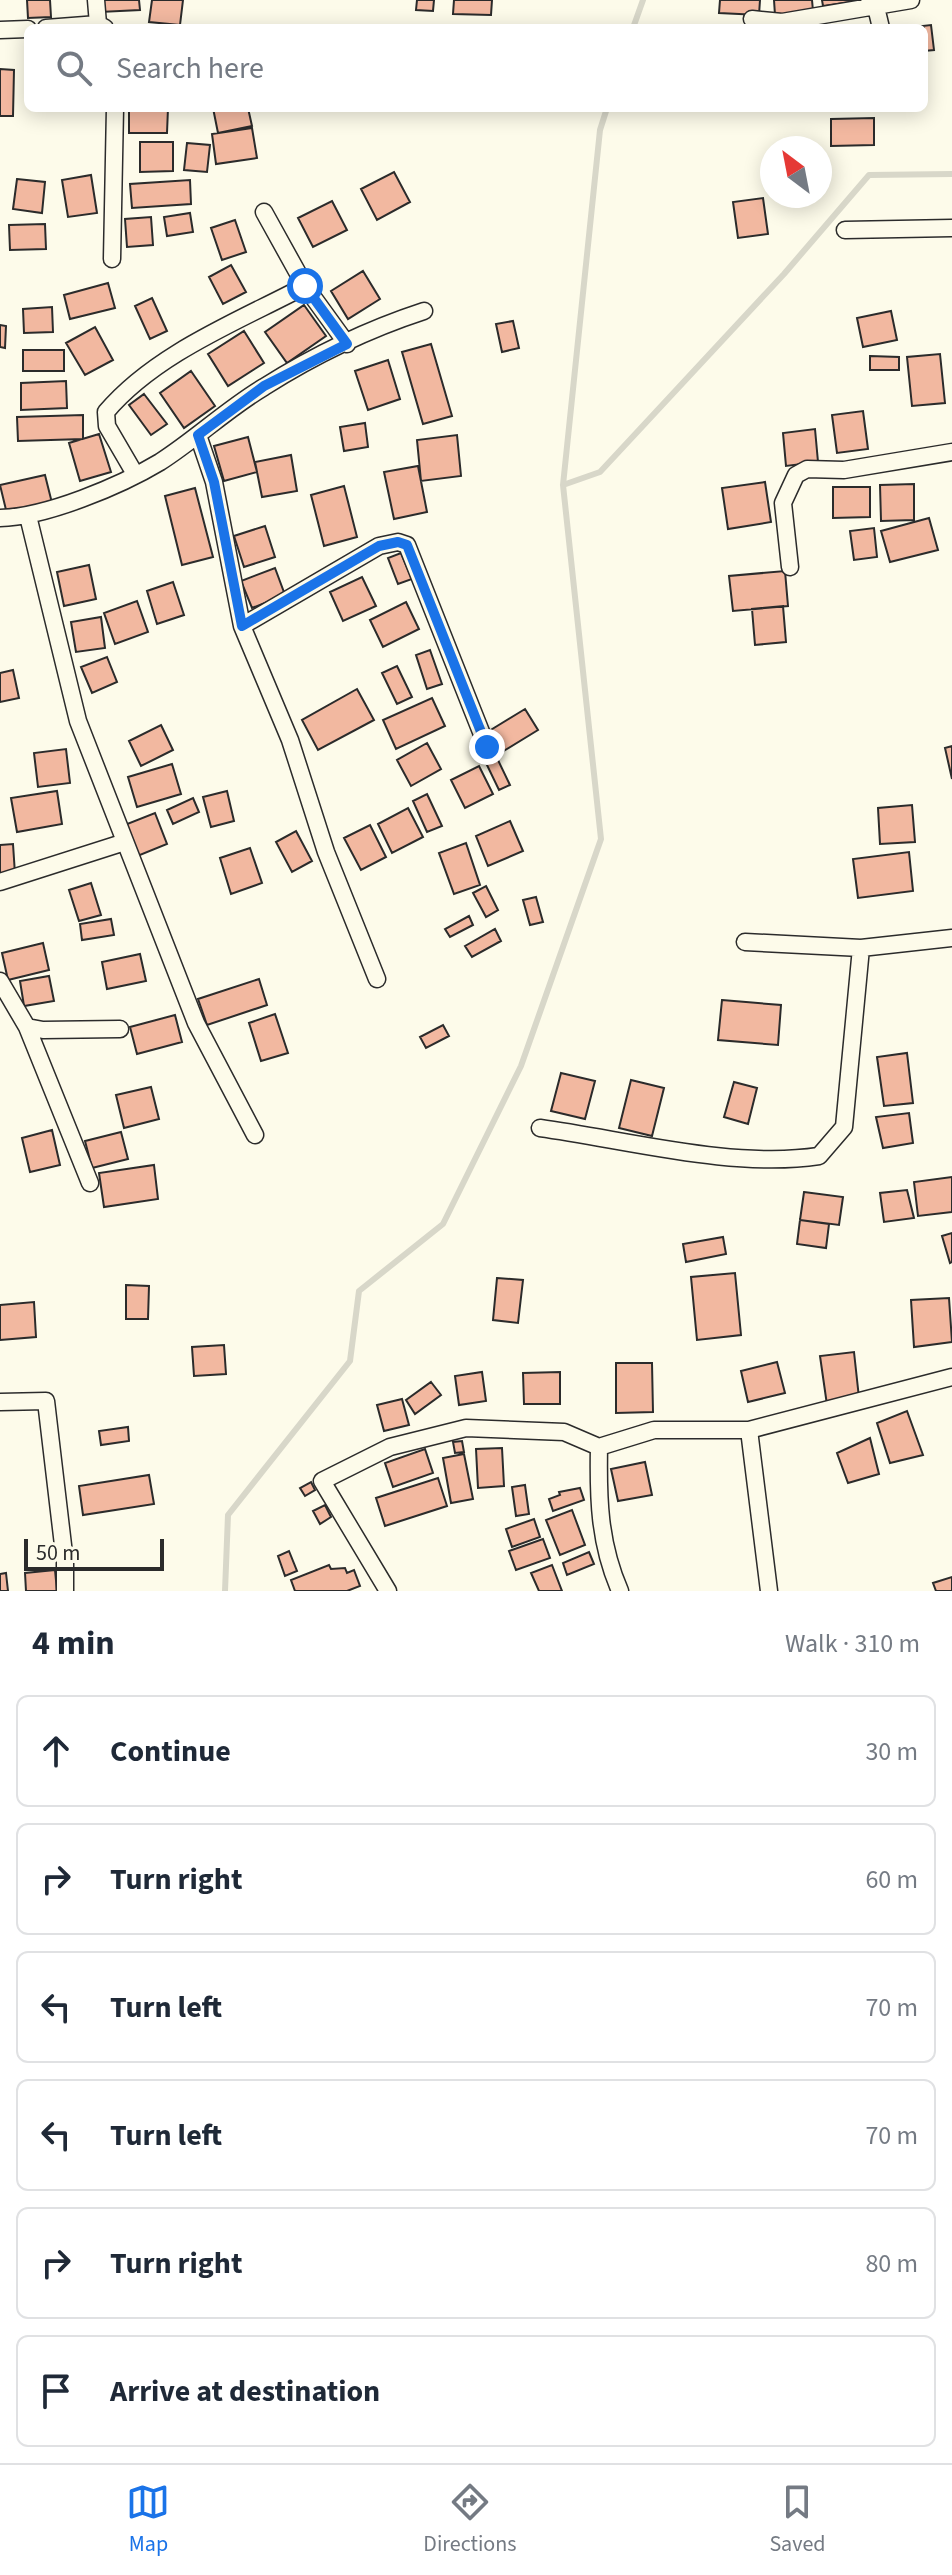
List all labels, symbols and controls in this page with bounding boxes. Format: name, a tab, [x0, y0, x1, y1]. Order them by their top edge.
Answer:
search box	[24, 24, 928, 112]
icon: search	[52, 46, 96, 90]
text: Search here	[116, 47, 264, 90]
north arrow	[760, 136, 832, 208]
route start	[287, 268, 323, 304]
route end	[469, 729, 505, 765]
scale bar	[24, 1535, 164, 1571]
text: 50 m	[36, 1537, 81, 1569]
text: 4 min	[32, 1619, 115, 1668]
text: Walk · 310 m	[785, 1625, 920, 1662]
icon: ahead	[34, 1729, 78, 1773]
text: Continue	[110, 1730, 231, 1773]
text: 30 m	[865, 1733, 918, 1770]
icon: right	[34, 1857, 78, 1901]
text: Turn right	[110, 1858, 242, 1901]
text: 60 m	[865, 1861, 918, 1898]
icon: left	[34, 1985, 78, 2029]
text: Turn left	[110, 1986, 222, 2029]
text: 70 m	[865, 1989, 918, 2026]
icon: left	[34, 2113, 78, 2157]
text: Turn left	[110, 2114, 222, 2157]
text: 70 m	[865, 2117, 918, 2154]
icon: right	[34, 2241, 78, 2285]
text: Turn right	[110, 2242, 242, 2285]
text: 80 m	[865, 2245, 918, 2282]
icon: arrive	[34, 2369, 78, 2413]
text: Arrive at destination	[110, 2370, 380, 2413]
tab: Map	[126, 2480, 170, 2560]
tab: Directions	[423, 2480, 516, 2560]
tab: Saved	[769, 2480, 826, 2560]

